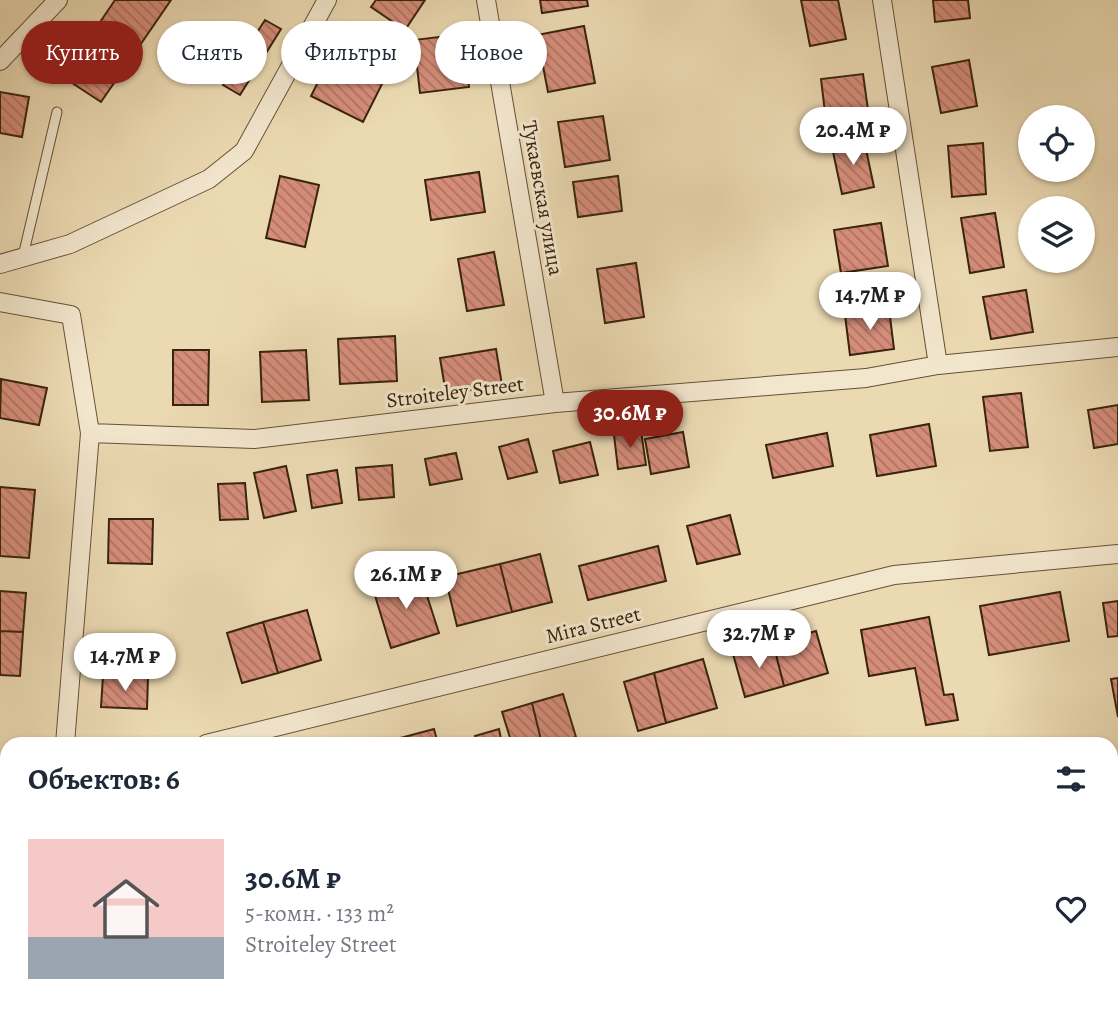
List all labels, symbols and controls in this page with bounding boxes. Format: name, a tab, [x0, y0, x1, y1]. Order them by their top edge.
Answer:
chip: Купить	[21, 21, 143, 84]
chip: Снять	[157, 21, 267, 84]
chip: Фильтры	[281, 21, 421, 84]
chip: Новое	[435, 21, 547, 84]
map controls	[1018, 105, 1095, 273]
button: locate	[1018, 105, 1095, 182]
pin: 20.4M ₽	[788, 108, 918, 167]
text: 20.4M ₽	[816, 114, 890, 145]
street label: Тукаевская улица	[516, 118, 570, 278]
button: layers	[1018, 196, 1095, 273]
pin: 14.7M ₽	[805, 272, 935, 332]
text: 14.7M ₽	[835, 279, 905, 310]
street label: Stroiteley Street	[385, 370, 525, 414]
pin: 30.6M ₽	[565, 391, 695, 450]
text: 30.6M ₽	[593, 397, 667, 428]
pin: 26.1M ₽	[341, 552, 471, 611]
text: 26.1M ₽	[370, 558, 442, 589]
street label: Mira Street	[543, 600, 643, 650]
pin: 32.7M ₽	[694, 610, 824, 670]
text: 32.7M ₽	[723, 617, 795, 648]
pin: 14.7M ₽	[60, 634, 190, 693]
text: 14.7M ₽	[90, 640, 160, 671]
text: Объектов: 6	[28, 759, 180, 799]
icon: filters	[1052, 760, 1090, 798]
text: 30.6M ₽	[245, 858, 341, 898]
icon: home	[84, 867, 168, 951]
icon: heart	[1052, 890, 1090, 928]
text: 5-комн. · 133 m²	[245, 898, 394, 929]
text: Stroiteley Street	[245, 929, 396, 960]

